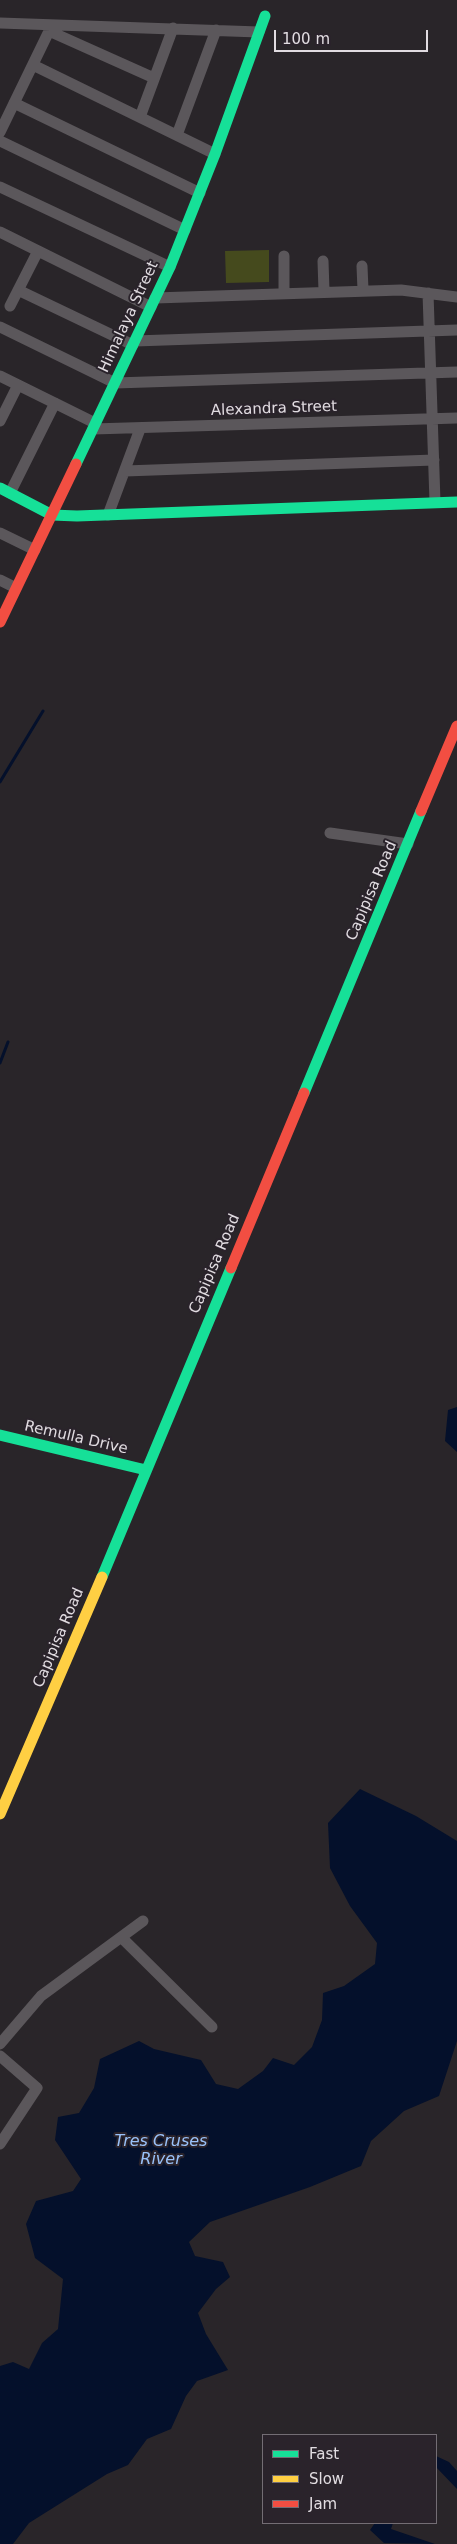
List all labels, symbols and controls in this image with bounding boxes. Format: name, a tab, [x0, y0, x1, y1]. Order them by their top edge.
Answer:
scale bar	[277, 20, 431, 52]
text: 100 m	[282, 30, 330, 48]
street label: Himalaya Street	[95, 258, 163, 376]
street label: Alexandra Street	[211, 398, 337, 420]
street label: Capipisa Road	[343, 838, 401, 944]
street label: Capipisa Road	[186, 1211, 244, 1317]
street label: Remulla Drive	[23, 1417, 129, 1459]
street label: Capipisa Road	[30, 1585, 88, 1691]
water label: Tres Cruses River	[115, 2132, 207, 2170]
legend	[262, 2434, 437, 2524]
text: Fast	[309, 2445, 339, 2463]
text: Slow	[309, 2470, 344, 2488]
text: Jam	[309, 2495, 337, 2513]

